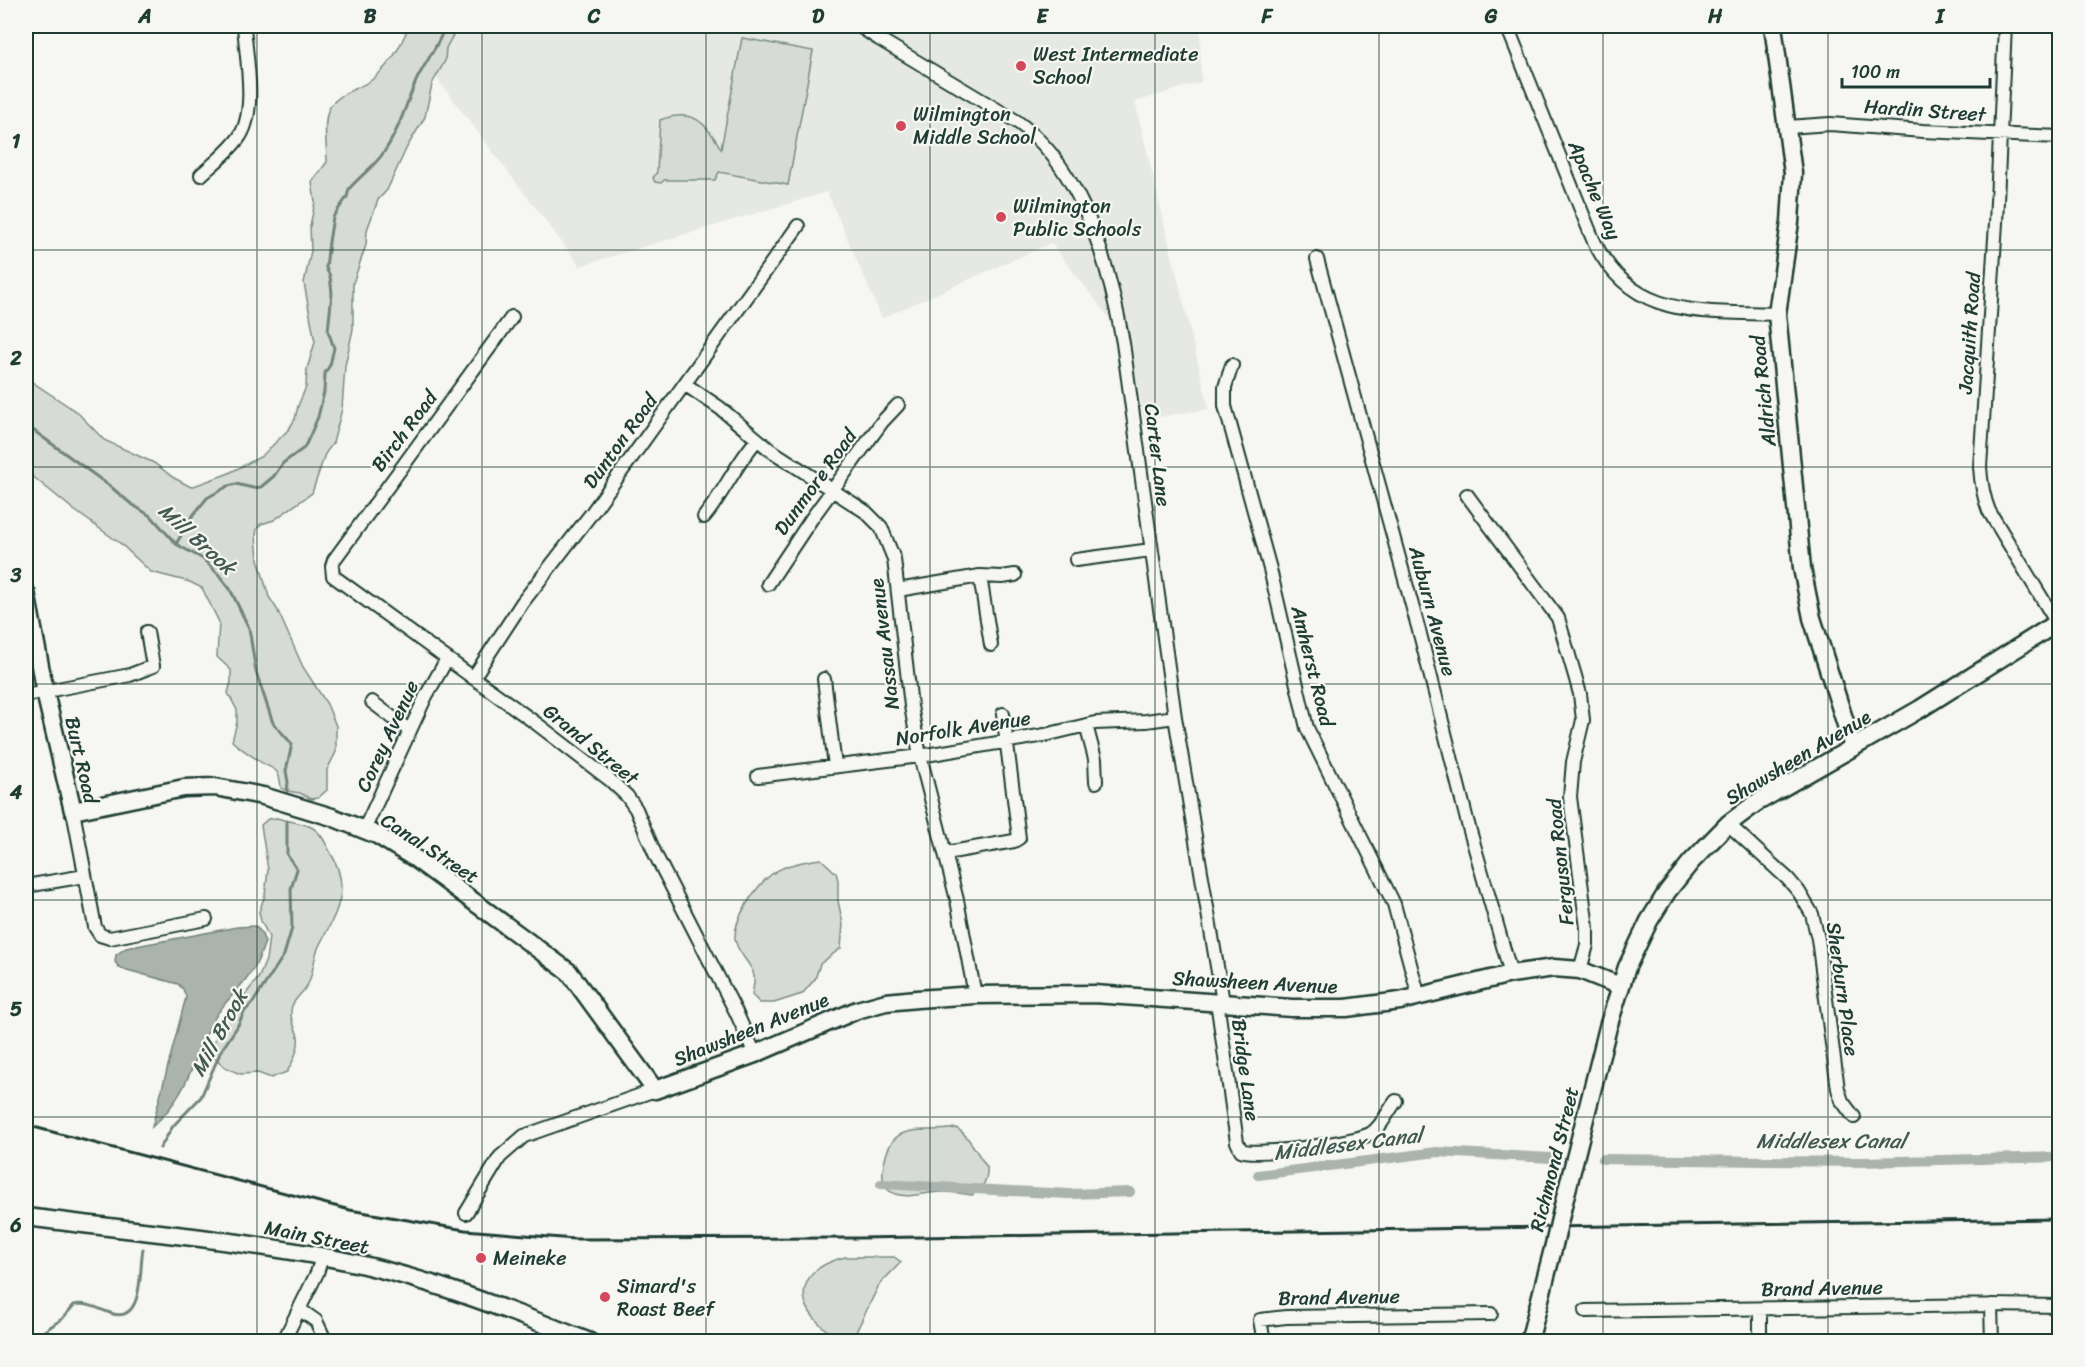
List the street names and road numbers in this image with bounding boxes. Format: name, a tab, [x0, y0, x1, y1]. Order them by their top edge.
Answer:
street label: Hardin Street	[1863, 89, 1988, 132]
street label: Apache Way	[1557, 134, 1632, 246]
street label: Jacquith Road	[1948, 270, 1991, 396]
street label: Aldrich Road	[1740, 332, 1787, 449]
street label: Birch Road	[362, 382, 448, 480]
street label: Dunton Road	[574, 385, 668, 496]
street label: Carter Lane	[1134, 402, 1181, 509]
street label: Dunmore Road	[765, 420, 867, 543]
street label: Auburn Avenue	[1398, 541, 1467, 680]
street label: Nassau Avenue	[859, 576, 910, 712]
street label: Amherst Road	[1280, 601, 1345, 732]
street label: Corey Avenue	[346, 674, 429, 798]
street label: Grand Street	[535, 694, 647, 795]
street label: Shawsheen Avenue	[1718, 700, 1878, 815]
street label: Norfolk Avenue	[893, 701, 1033, 756]
street label: Burt Road	[55, 713, 109, 809]
street label: Ferguson Road	[1536, 795, 1585, 927]
street label: Canal Street	[373, 803, 486, 894]
street label: Sherburn Place	[1816, 920, 1869, 1058]
street label: Shawsheen Avenue	[1172, 961, 1339, 1004]
street label: Shawsheen Avenue	[668, 982, 835, 1077]
street label: Bridge Lane	[1221, 1017, 1270, 1123]
street label: Richmond Street	[1520, 1083, 1589, 1235]
street label: Main Street	[262, 1210, 373, 1265]
street label: Brand Avenue	[1761, 1270, 1883, 1307]
street label: Brand Avenue	[1278, 1279, 1400, 1316]

